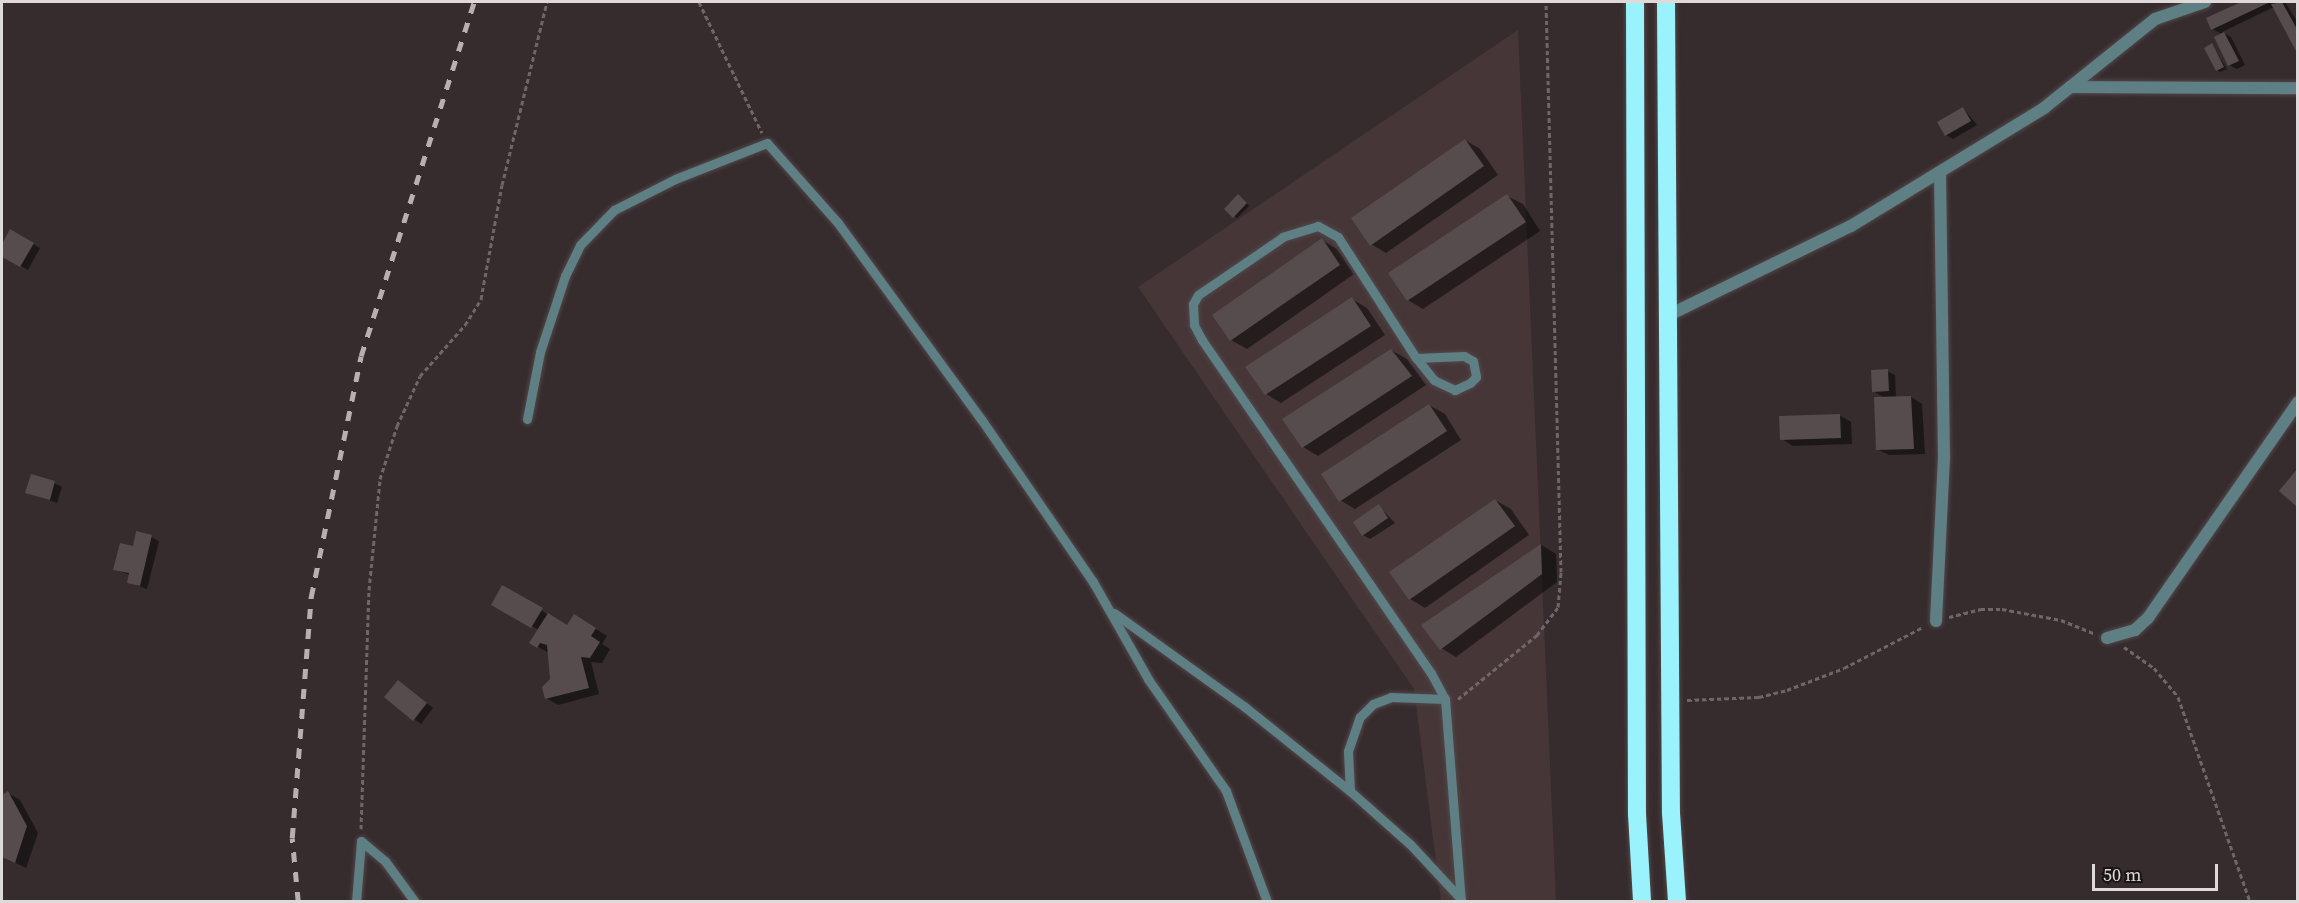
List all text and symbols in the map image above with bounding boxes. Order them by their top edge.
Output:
scale bar [2095,852,2221,890]
text: 50 m [2103,862,2141,887]

